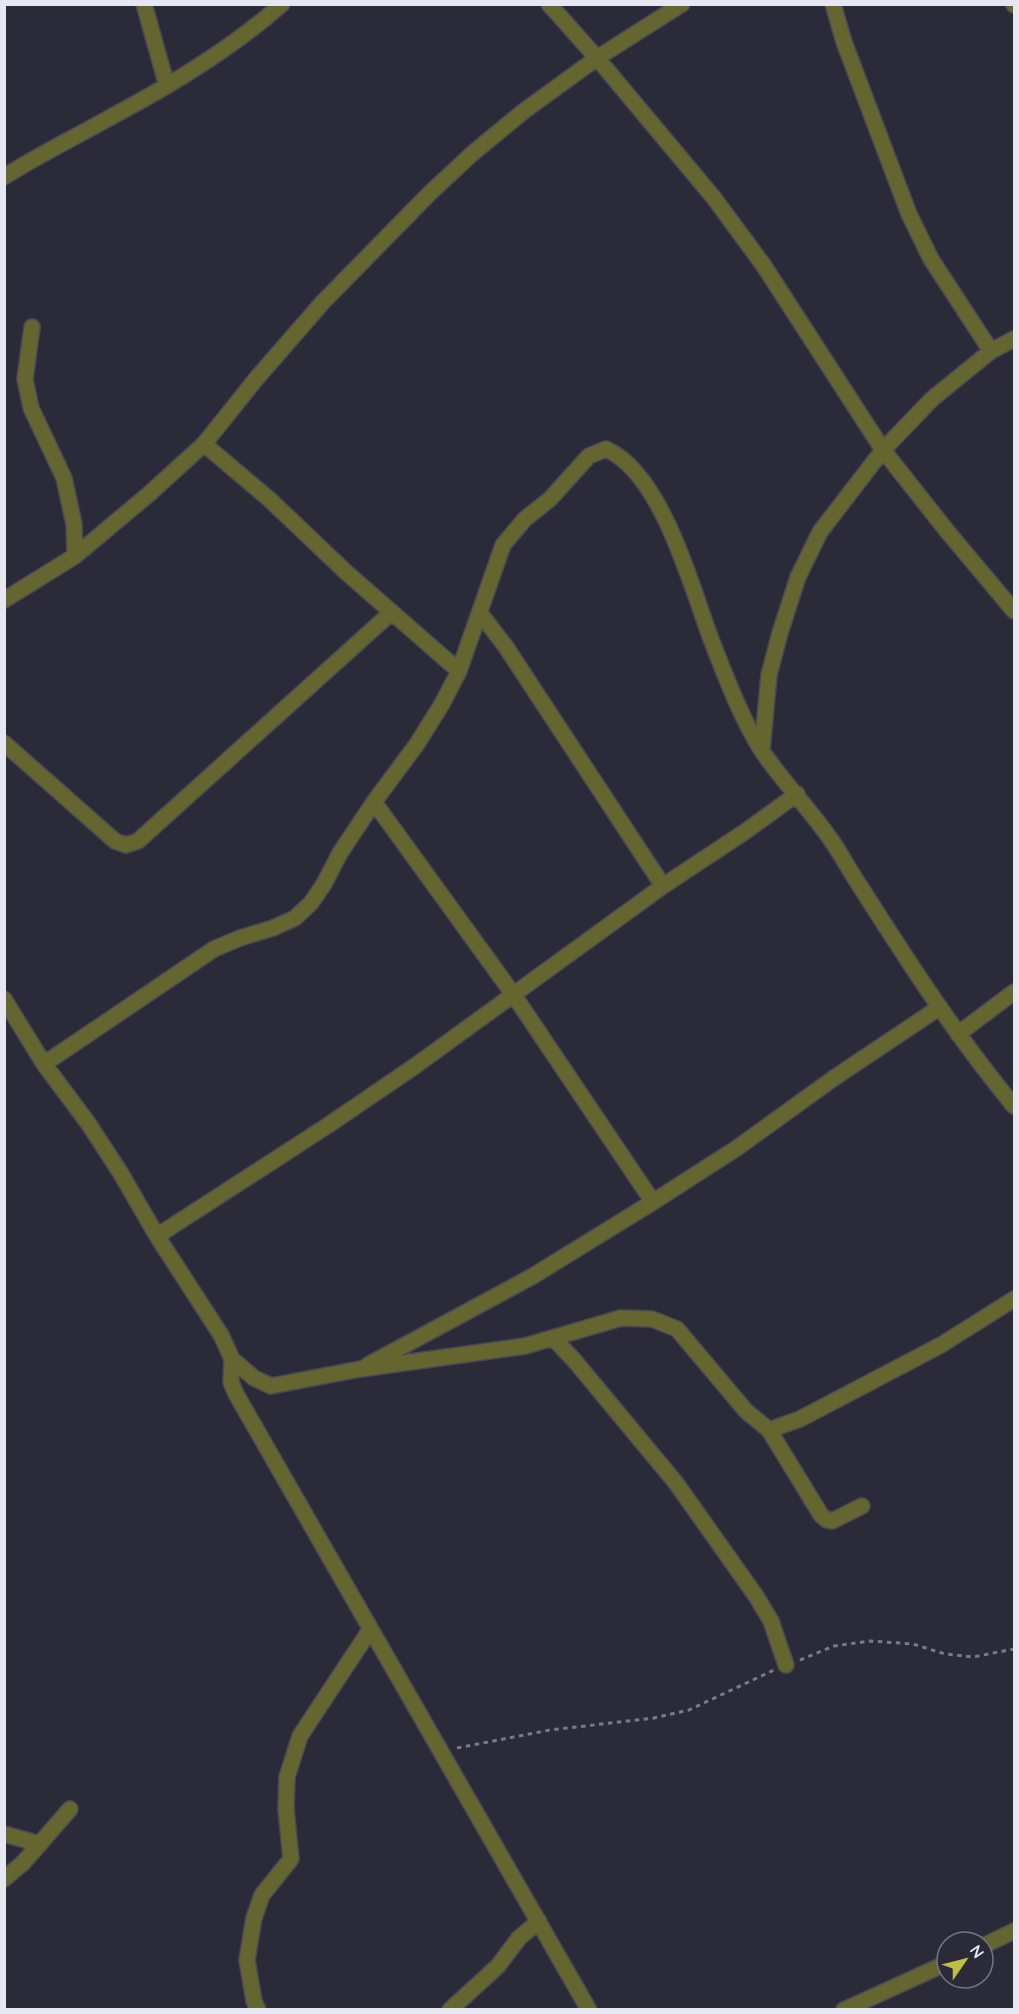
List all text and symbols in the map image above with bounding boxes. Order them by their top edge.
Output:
north arrow [935,1930,995,1990]
text: N [966,1941,989,1962]

